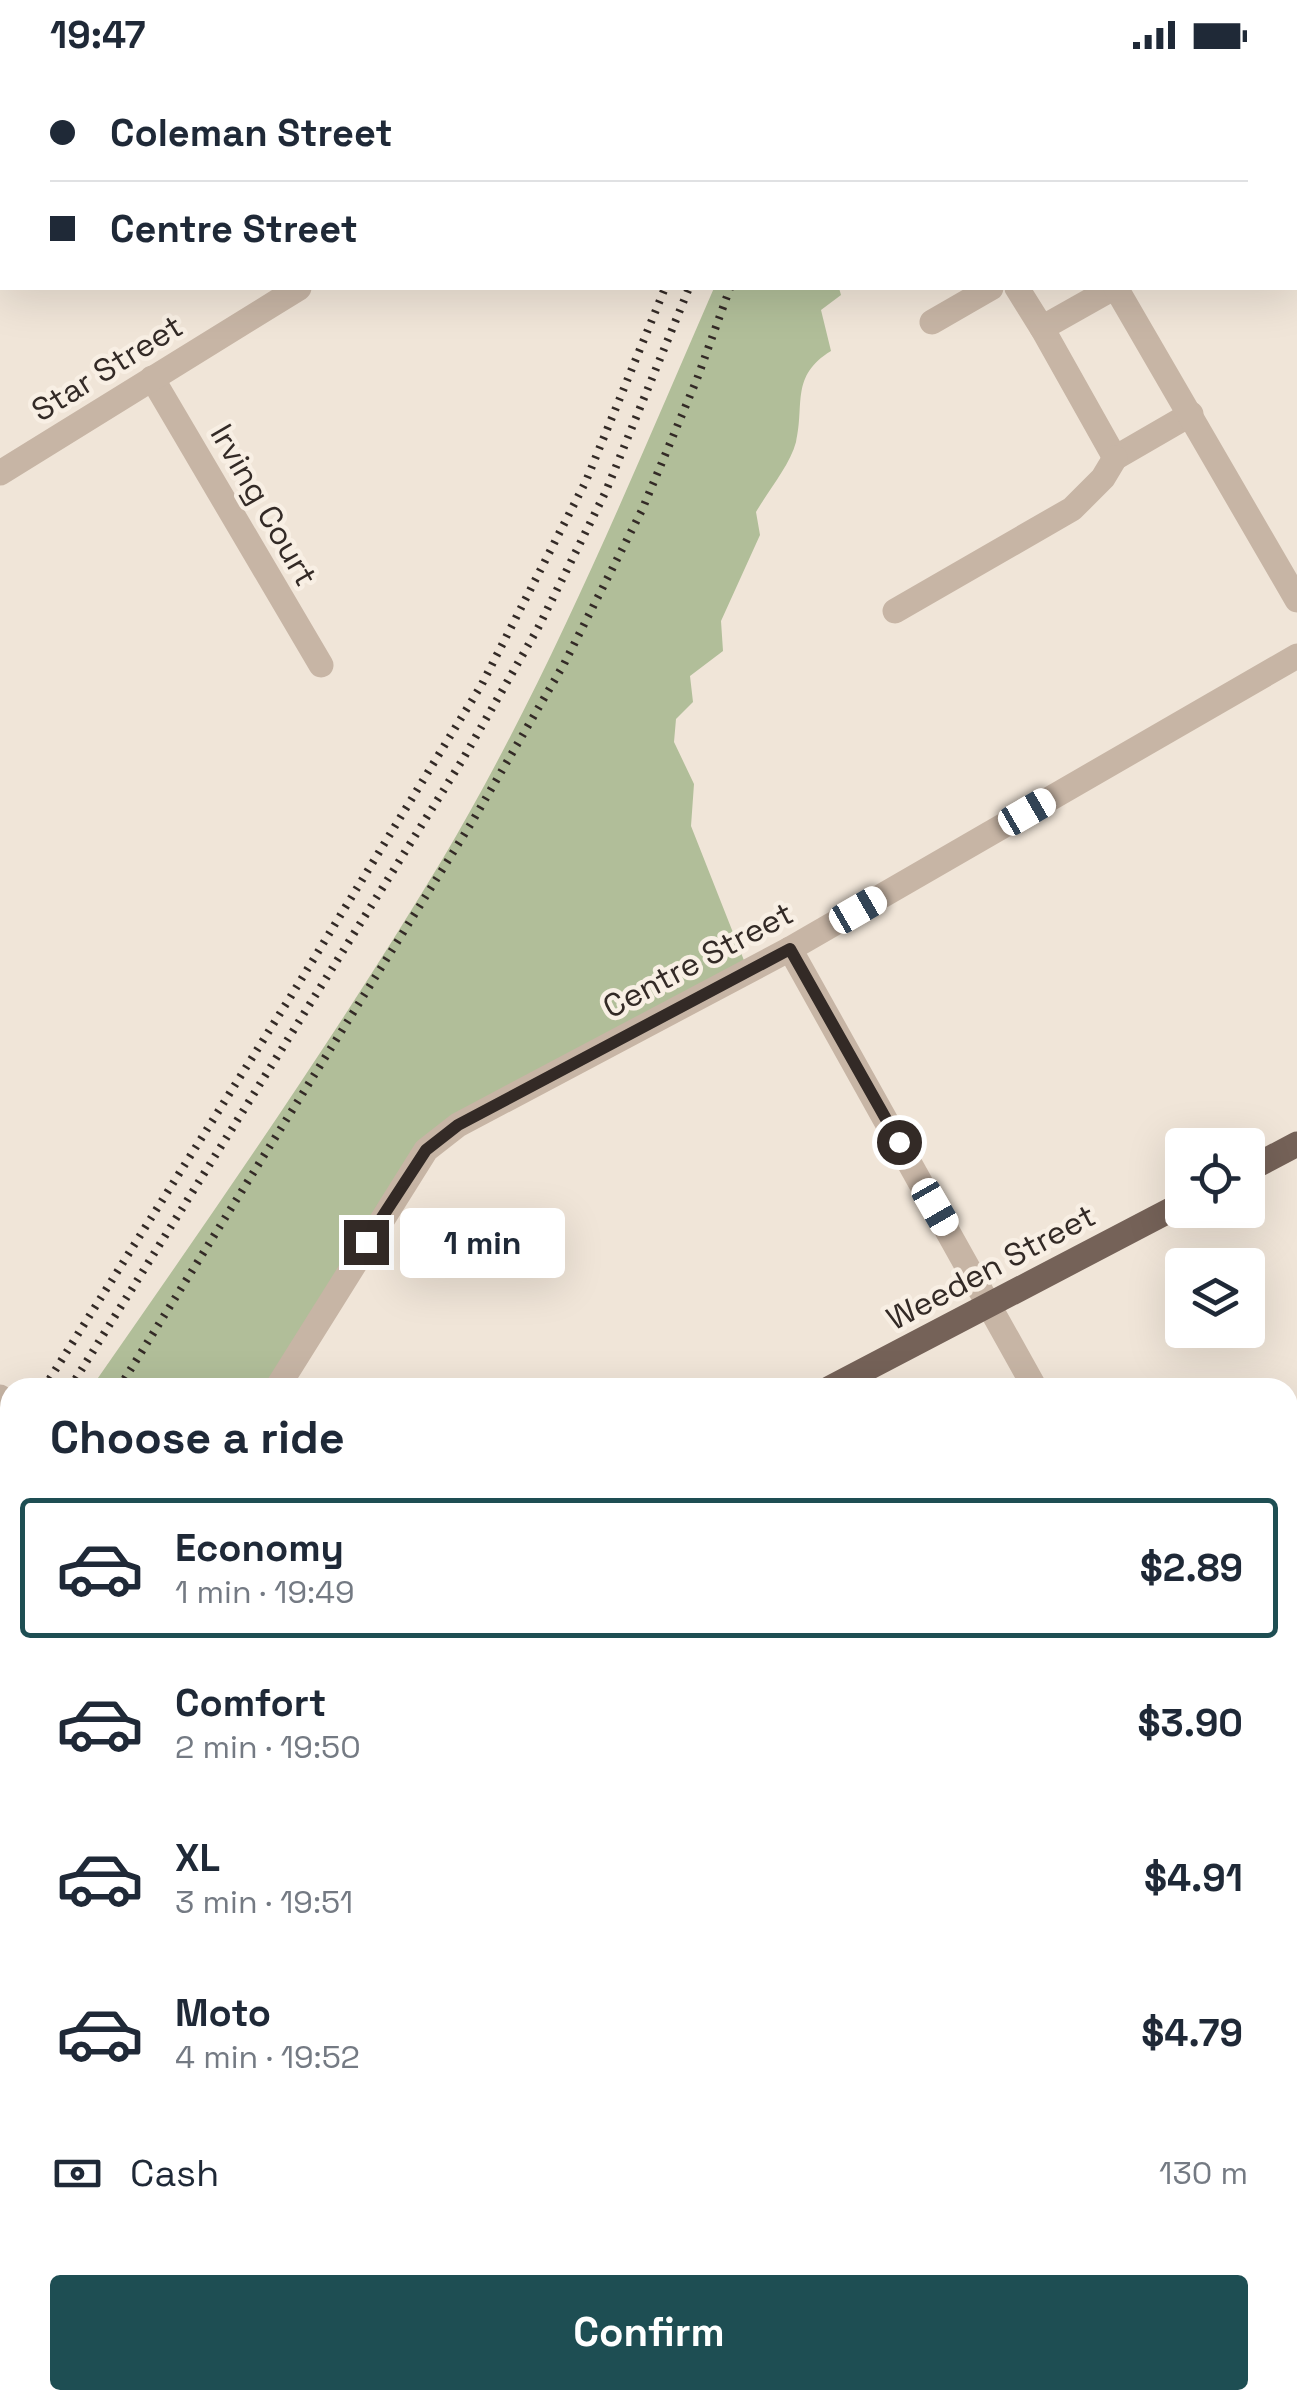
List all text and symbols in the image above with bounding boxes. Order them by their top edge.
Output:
text: 19:47 [50,11,146,59]
text: Coleman Street [110,109,393,157]
text: Centre Street [110,205,358,253]
street label: Star Street [24,306,190,430]
street label: Irving Court [202,417,326,593]
car [994,784,1060,840]
car [825,882,891,938]
street label: Centre Street [596,893,800,1027]
route start [877,1120,922,1165]
map controls [1165,1128,1265,1348]
button: locate [1165,1128,1265,1228]
car [907,1174,963,1240]
street label: Weeden Street [880,1195,1102,1339]
callout: 1 min [401,1207,566,1277]
route end [344,1220,389,1265]
text: 1 min [443,1223,522,1263]
button: layers [1165,1248,1265,1348]
text: Choose a ride [50,1409,345,1466]
icon: car [55,1523,145,1613]
text: Economy [175,1524,344,1572]
text: $2.89 [1140,1544,1243,1592]
text: 1 min · 19:49 [175,1572,355,1612]
icon: car [55,1678,145,1768]
text: Comfort [175,1679,326,1727]
text: $3.90 [1138,1699,1243,1747]
text: 2 min · 19:50 [175,1727,361,1767]
icon: car [55,1833,145,1923]
text: XL [175,1834,220,1882]
text: $4.91 [1144,1854,1243,1902]
text: 3 min · 19:51 [175,1882,353,1922]
icon: car [55,1988,145,2078]
text: Moto [175,1989,271,2037]
text: $4.79 [1141,2009,1243,2057]
text: 4 min · 19:52 [175,2037,360,2077]
icon: cash [50,2146,105,2201]
text: Cash [130,2149,219,2197]
text: 130 m [1159,2153,1248,2193]
button: Confirm [50,2275,1248,2390]

